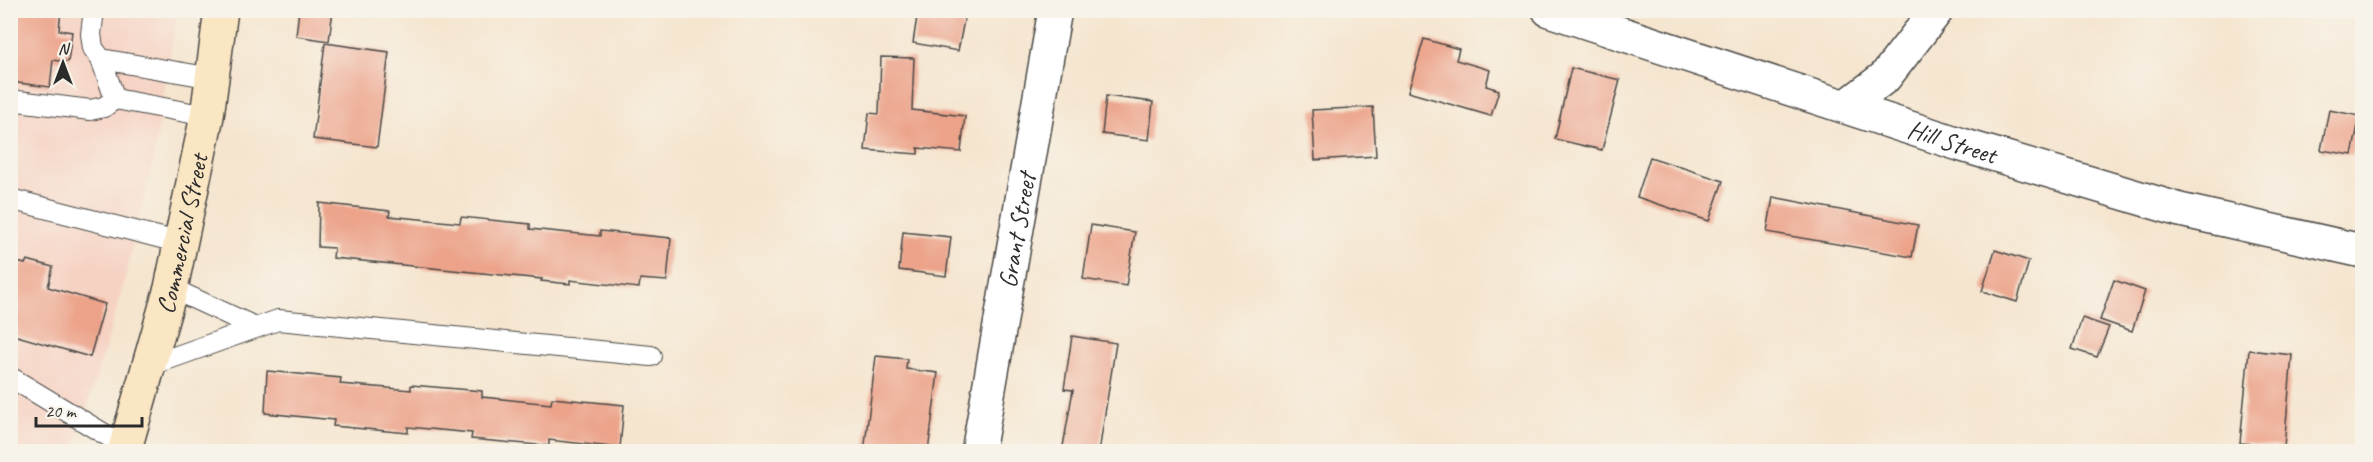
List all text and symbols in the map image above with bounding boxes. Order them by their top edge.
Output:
north arrow [33,33,93,93]
text: N [58,39,71,59]
street label: Hill Street [1904,112,2003,171]
street label: Commercial Street [148,149,216,317]
street label: Grant Street [990,167,1043,290]
scale bar [36,390,142,428]
text: 20 m [45,400,78,422]

